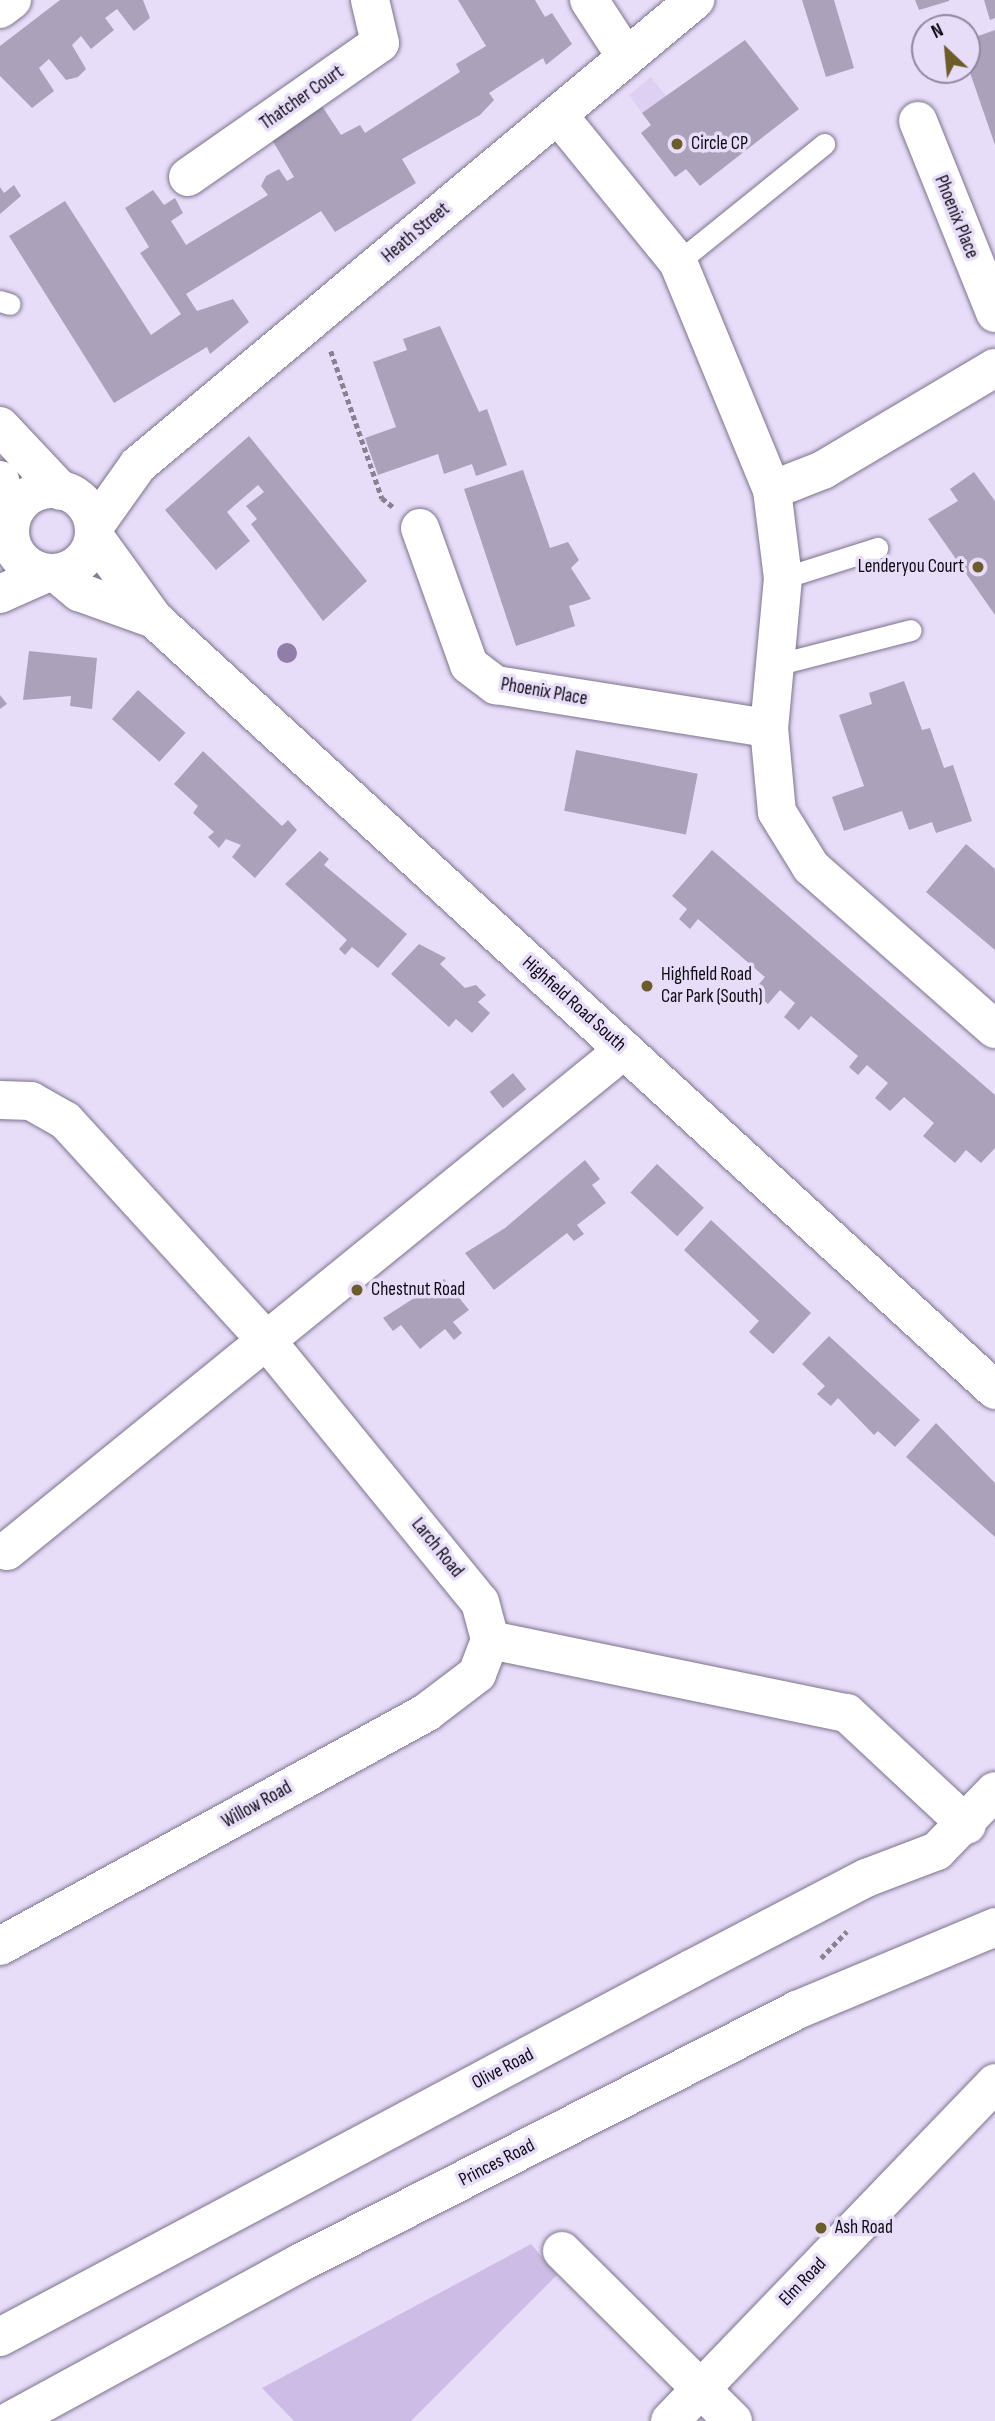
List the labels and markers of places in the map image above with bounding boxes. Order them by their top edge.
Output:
place label: Circle CP [691,133,748,155]
marker: Circle CP [669,136,685,152]
place label: Lenderyou Court [858,556,964,578]
marker: Lenderyou Court [970,559,986,575]
place label: Highfield Road Car Park (South) [661,964,763,1008]
marker: Highfield Road Car Park (South) [639,978,655,994]
place label: Chestnut Road [371,1279,465,1301]
marker: Chestnut Road [349,1282,365,1298]
place label: Ash Road [835,2217,893,2239]
marker: Ash Road [813,2220,829,2236]

